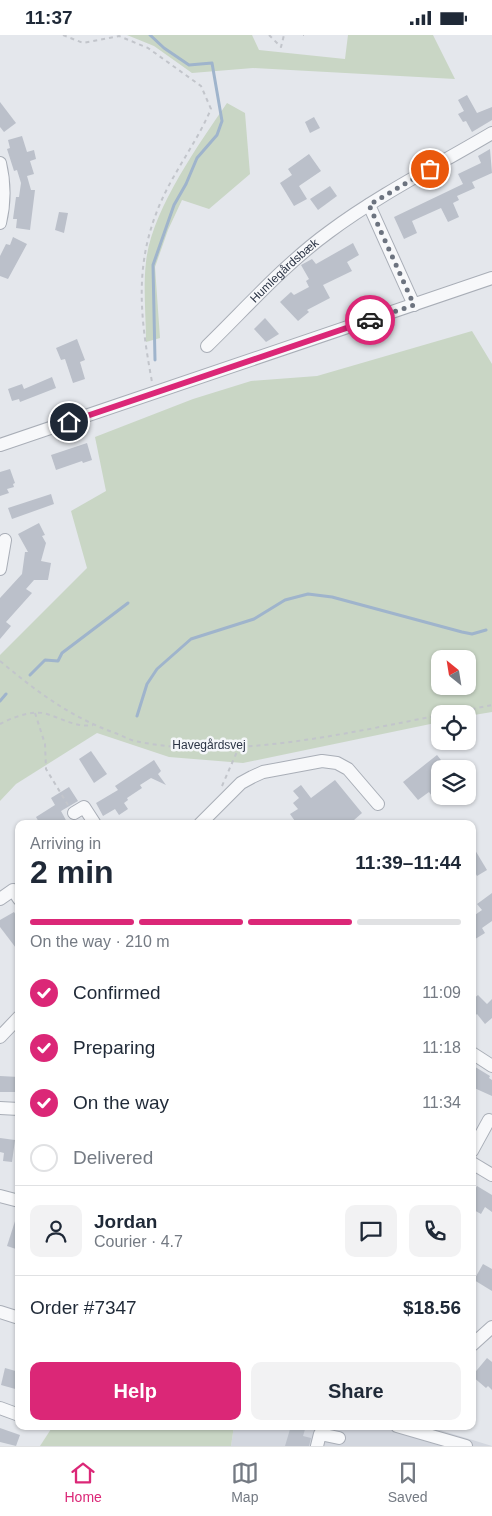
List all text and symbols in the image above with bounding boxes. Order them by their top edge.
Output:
text: 11:37 [25,7,73,28]
pin [409,148,451,190]
icon: bag [416,155,444,183]
street label: Humlegårdsbæk [247,235,322,306]
courier [345,295,395,345]
icon: car [356,306,384,334]
pin [48,401,90,443]
icon: home [55,408,83,436]
north arrow [431,650,476,695]
map controls [431,650,476,805]
button: locate [431,705,476,750]
street label: Havegårdsvej [172,738,246,752]
button: layers [431,760,476,805]
text: Arriving in [30,835,101,852]
text: 11:39–11:44 [355,852,461,873]
text: 2 min [30,854,114,890]
text: On the way · 210 m [30,933,170,950]
icon: check [30,979,58,1007]
text: Confirmed [73,982,161,1003]
text: 11:09 [422,984,461,1001]
icon: check [30,1034,58,1062]
text: Preparing [73,1037,155,1058]
text: 11:18 [422,1039,461,1056]
icon: check [30,1089,58,1117]
text: On the way [73,1092,169,1113]
text: 11:34 [422,1094,461,1111]
text: Delivered [73,1147,153,1168]
button: person [30,1205,82,1257]
button: chat [345,1205,397,1257]
button: phone [409,1205,461,1257]
text: Jordan [94,1211,157,1232]
text: Courier · 4.7 [94,1233,183,1250]
text: Order #7347 [30,1297,137,1318]
text: $18.56 [403,1297,461,1318]
button: Help [30,1362,241,1420]
button: Share [251,1362,461,1420]
tab: Home [64,1459,102,1505]
tab: Map [231,1459,259,1505]
tab: Saved [388,1459,427,1505]

